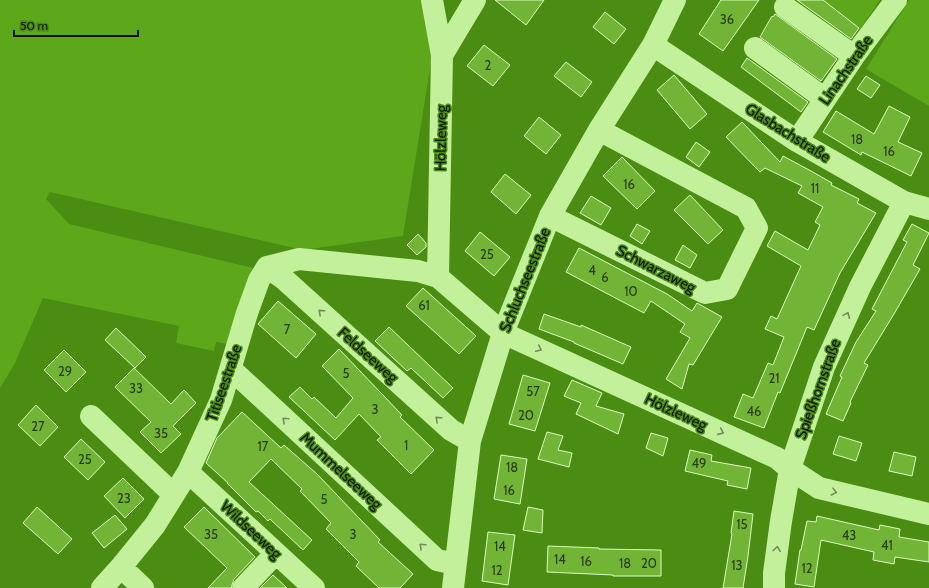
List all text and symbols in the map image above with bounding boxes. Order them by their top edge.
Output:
house number: 36 [720,11,734,27]
scale bar [14,12,138,38]
text: 50 m [20,18,48,33]
street label: Linachstraße [816,32,877,108]
house number: 2 [485,57,492,73]
street label: Glasbachstraße [742,100,834,166]
street label: Hölzleweg [431,104,451,171]
house number: 18 [851,131,863,147]
house number: 16 [883,143,895,159]
house number: 16 [623,176,635,192]
house number: 11 [811,180,819,196]
street label: Schluchseestraße [496,225,554,335]
street label: Schwarzaweg [613,241,699,297]
house number: 25 [480,246,494,262]
house number: 4 [588,262,596,278]
house number: 6 [601,269,609,285]
house number: 10 [624,283,638,299]
house number: 61 [418,297,430,313]
one-way arrow [319,310,326,317]
one-way arrow [842,311,850,319]
house number: 7 [284,321,291,337]
street label: Feldseeweg [334,323,402,387]
street label: Spießhornstraße [792,336,845,442]
street label: Titiseestraße [202,342,246,424]
one-way arrow [534,344,542,352]
house number: 29 [58,363,72,379]
house number: 5 [342,365,350,381]
house number: 21 [768,370,780,386]
house number: 33 [129,380,143,396]
house number: 57 [526,383,540,399]
street label: Hölzleweg [642,390,710,434]
house number: 3 [371,401,379,417]
house number: 46 [747,403,761,419]
house number: 20 [518,407,534,423]
one-way arrow [435,416,443,423]
one-way arrow [282,417,290,425]
house number: 27 [31,418,45,434]
house number: 35 [154,425,168,441]
one-way arrow [716,427,724,435]
street label: Mummelseeweg [296,429,386,514]
house number: 1 [404,437,408,453]
house number: 17 [258,438,269,454]
house number: 25 [78,451,92,467]
house number: 49 [692,455,706,471]
house number: 18 [506,459,518,475]
house number: 16 [503,482,515,498]
one-way arrow [831,488,838,496]
house number: 23 [117,490,131,506]
house number: 5 [320,491,328,507]
street label: Wildseeweg [217,497,286,563]
house number: 15 [736,516,748,532]
house number: 35 [204,526,218,542]
house number: 3 [349,526,357,542]
house number: 43 [842,527,856,543]
house number: 41 [881,537,893,553]
house number: 14 [494,538,506,554]
one-way arrow [419,543,427,551]
one-way arrow [772,546,781,552]
house number: 14 [554,551,566,567]
house number: 16 [580,553,592,569]
house number: 18 [619,555,631,571]
house number: 20 [641,555,657,571]
house number: 13 [731,557,743,573]
house number: 12 [801,560,813,576]
house number: 12 [491,562,503,578]

